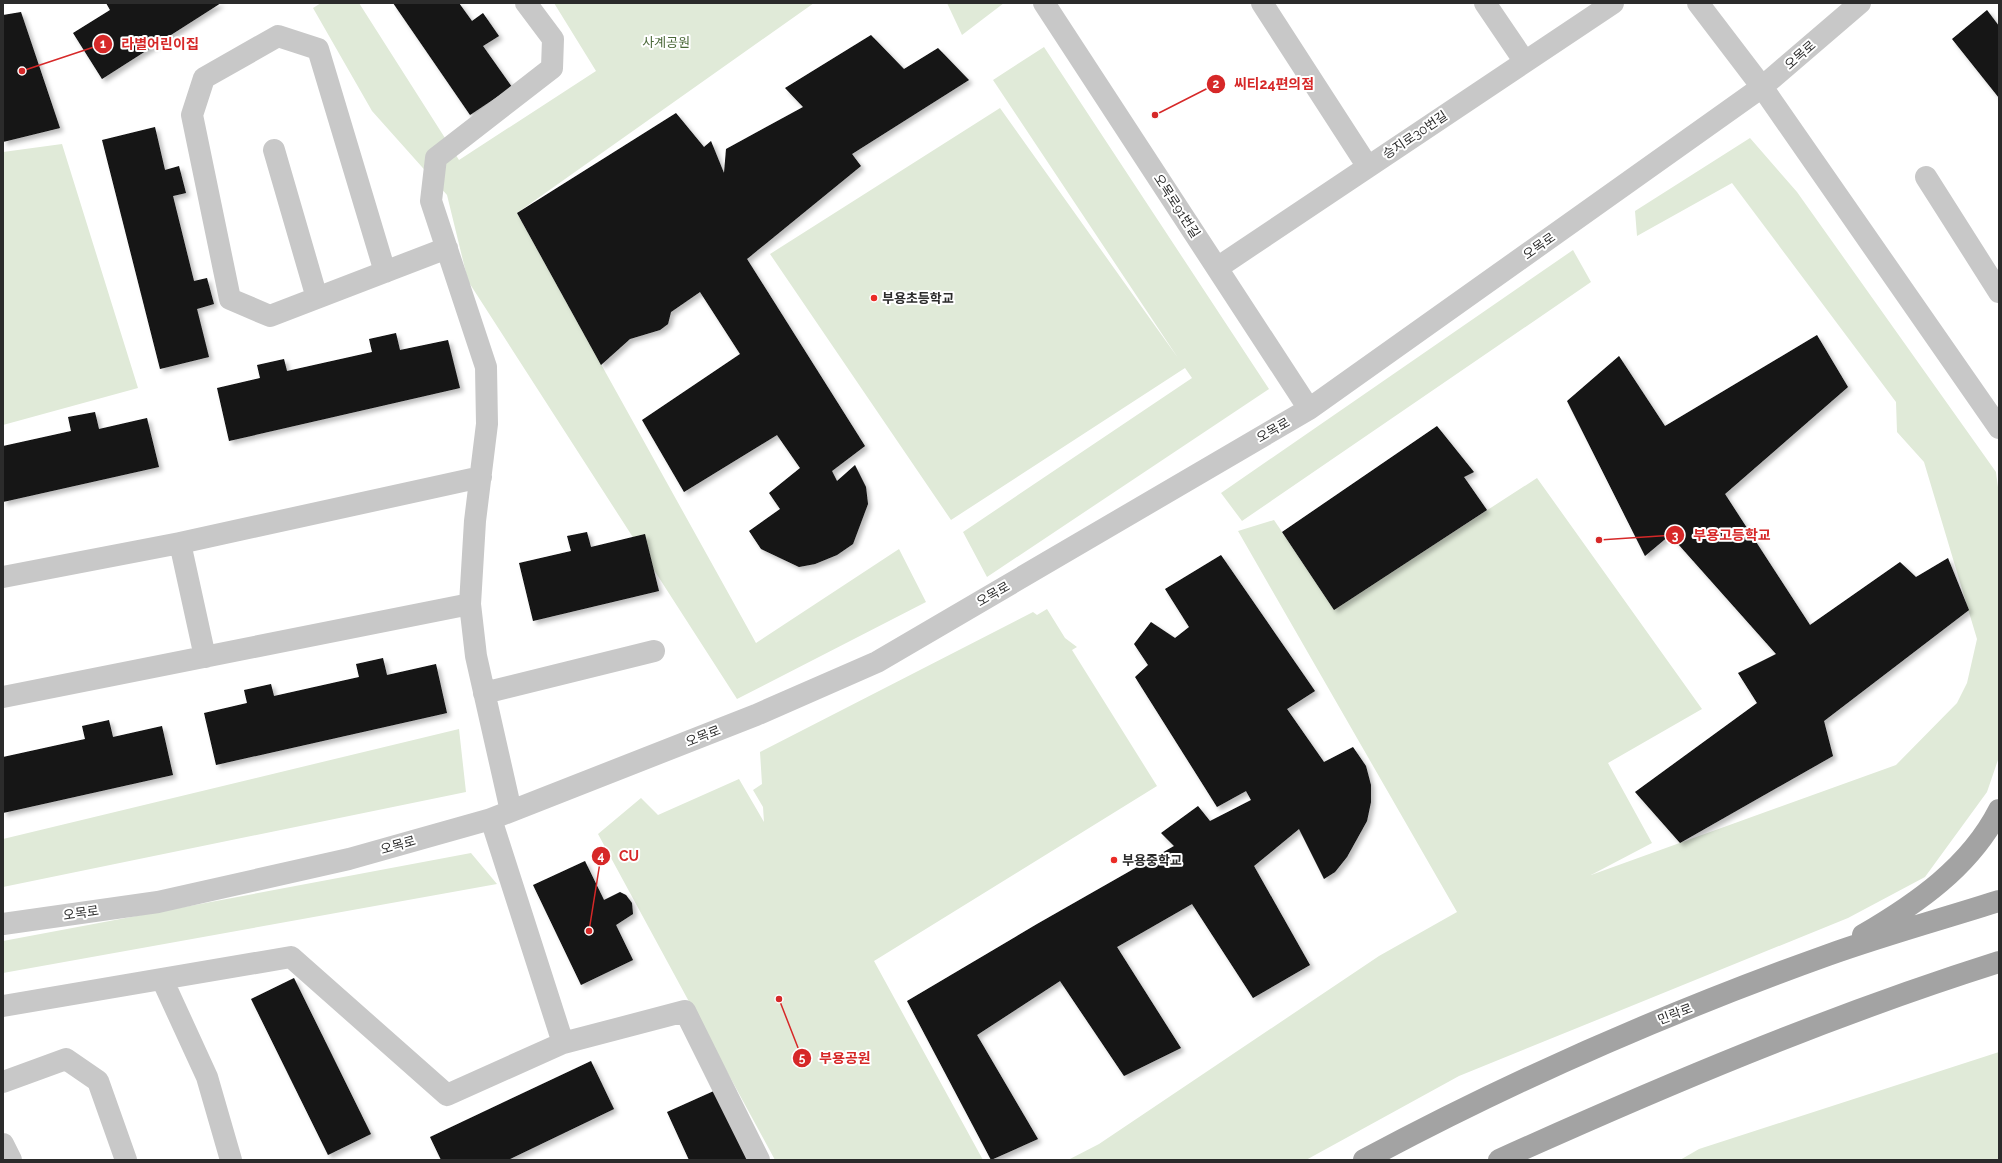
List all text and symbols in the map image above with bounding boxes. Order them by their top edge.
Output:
callout: 라별어린이집 [93,31,207,57]
park label: 사계공원 [642,35,690,50]
text: 라별어린이집 [121,36,199,52]
text: 1 [100,37,106,51]
street label: 오목로 [1782,38,1818,72]
callout: 씨티24편의점 [1206,71,1322,97]
text: 씨티24편의점 [1234,76,1314,92]
text: 2 [1213,77,1220,91]
street label: 승지로30번길 [1380,108,1450,162]
street label: 오목로91번길 [1151,171,1203,241]
street label: 오목로 [1520,230,1558,262]
place label: 부용초등학교 [882,291,954,306]
marker: 부용초등학교 [869,293,879,303]
street label: 오목로 [1254,415,1292,445]
callout: 부용고등학교 [1665,522,1778,548]
text: 부용고등학교 [1693,527,1771,543]
text: 3 [1672,529,1679,543]
street label: 오목로 [974,579,1012,609]
street label: 오목로 [684,723,722,749]
street label: 오목로 [379,833,417,857]
callout: CU [591,843,647,869]
text: CU [619,848,639,864]
text: 4 [598,849,605,863]
place label: 부용중학교 [1122,853,1182,868]
marker: 부용중학교 [1109,855,1119,865]
street label: 오목로 [62,903,100,923]
street label: 민락로 [1656,1001,1694,1027]
callout: 부용공원 [792,1045,879,1071]
text: 부용공원 [819,1050,871,1066]
text: 5 [799,1051,806,1065]

